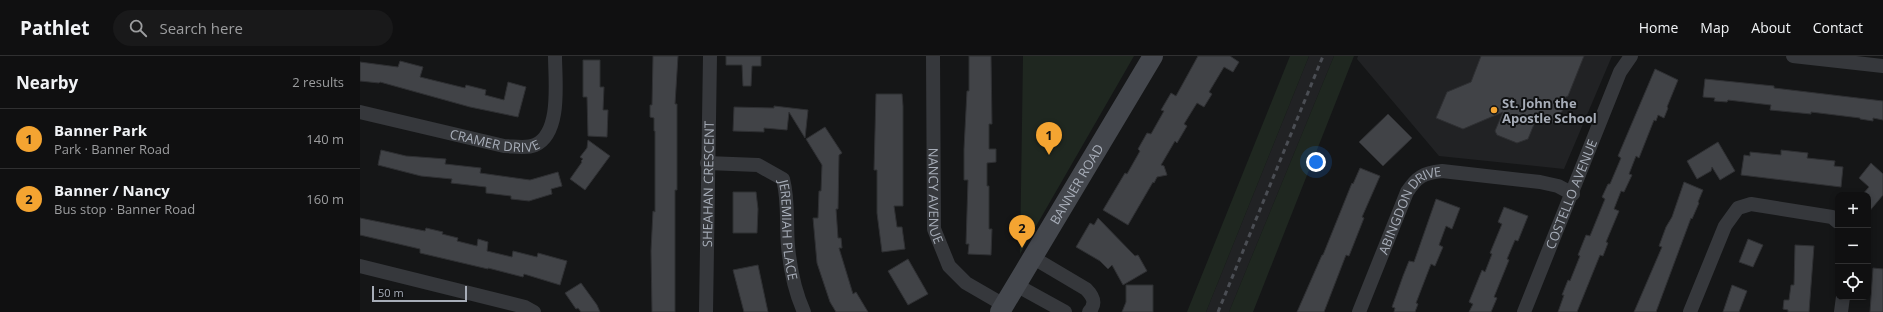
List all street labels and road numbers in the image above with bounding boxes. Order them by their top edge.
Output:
street label: SHEAHAN CRESCENT [698,120,718,247]
street label: CRAMER DRIVE [448,125,543,156]
street label: COSTELLO AVENUE [1541,137,1601,252]
street label: BANNER ROAD [1045,141,1107,228]
street label: NANCY AVENUE [925,148,948,246]
street label: ABINGDON DRIVE [1374,162,1442,257]
street label: JEREMIAH PLACE [774,176,802,282]

